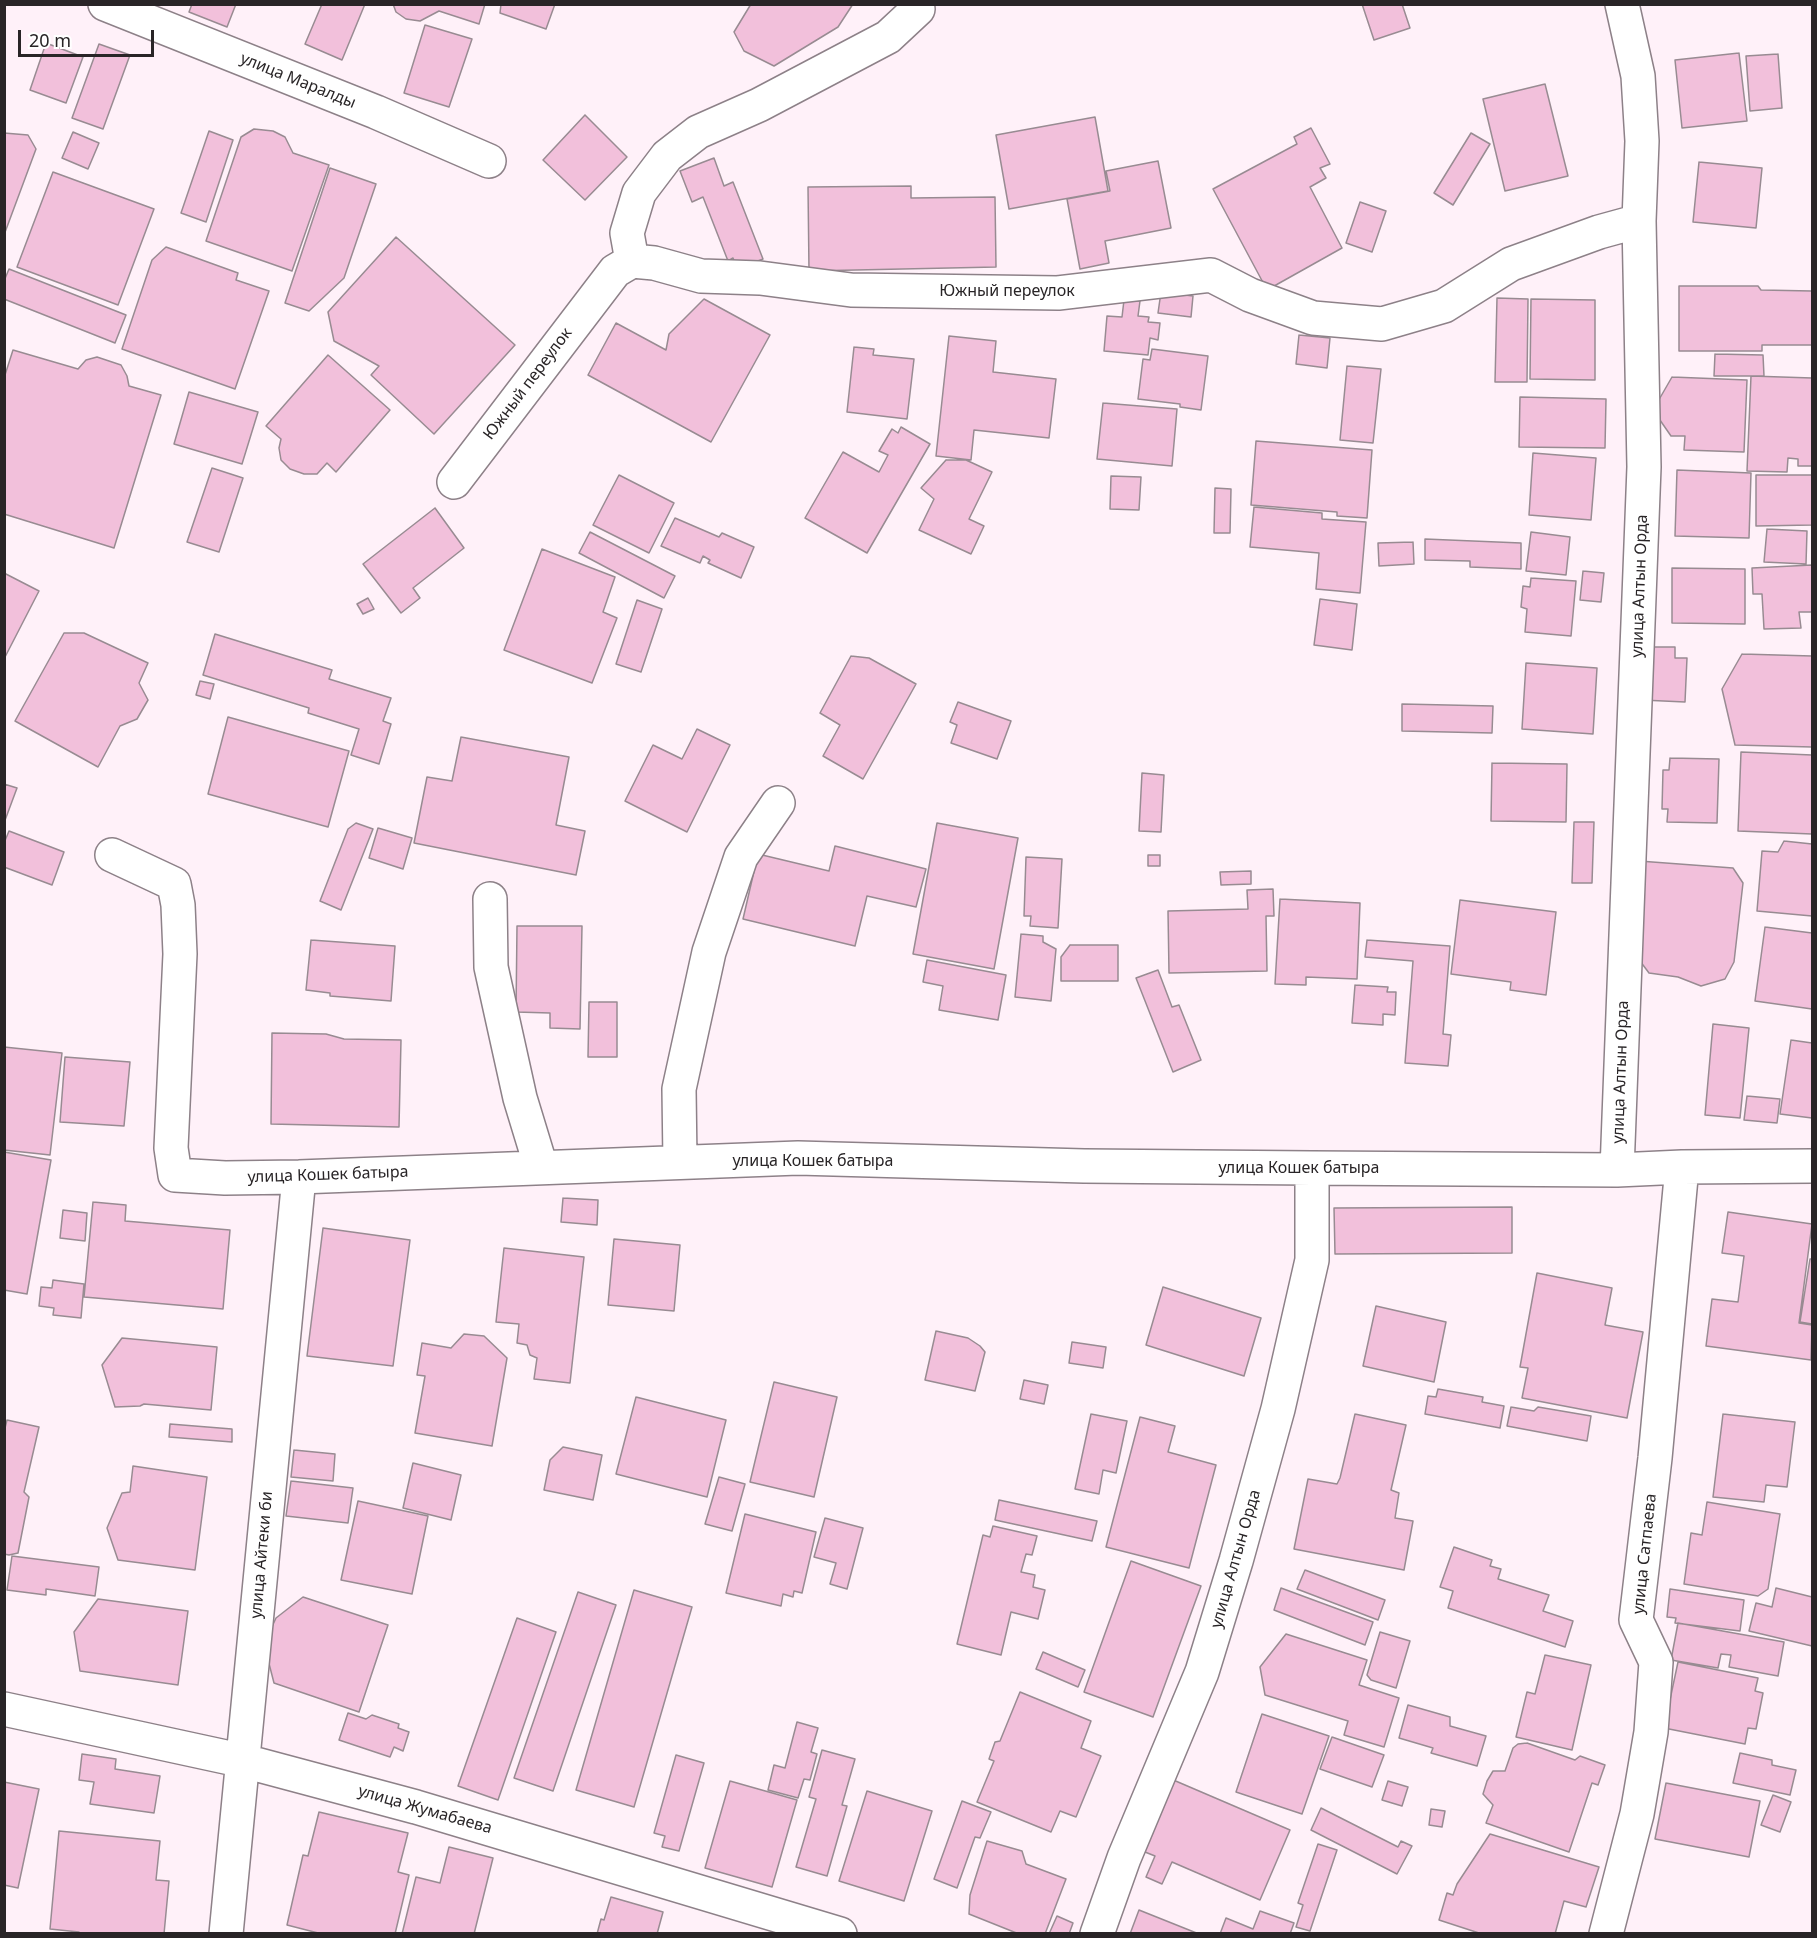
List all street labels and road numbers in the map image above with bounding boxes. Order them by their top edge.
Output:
street label: улица Маралды [237,49,359,113]
street label: Южный переулок [939,281,1075,301]
street label: Южный переулок [480,324,576,444]
street label: улица Алтын Орда [1628,514,1652,658]
street label: улица Алтын Орда [1609,1000,1633,1144]
street label: улица Кошек батыра [733,1151,893,1171]
street label: улица Кошек батыра [1219,1158,1379,1178]
street label: улица Кошек батыра [247,1163,409,1187]
street label: улица Алтын Орда [1207,1488,1265,1630]
street label: улица Айтеки би [247,1490,277,1620]
street label: улица Сатпаева [1629,1493,1661,1615]
street label: улица Жумабаева [356,1782,494,1838]

